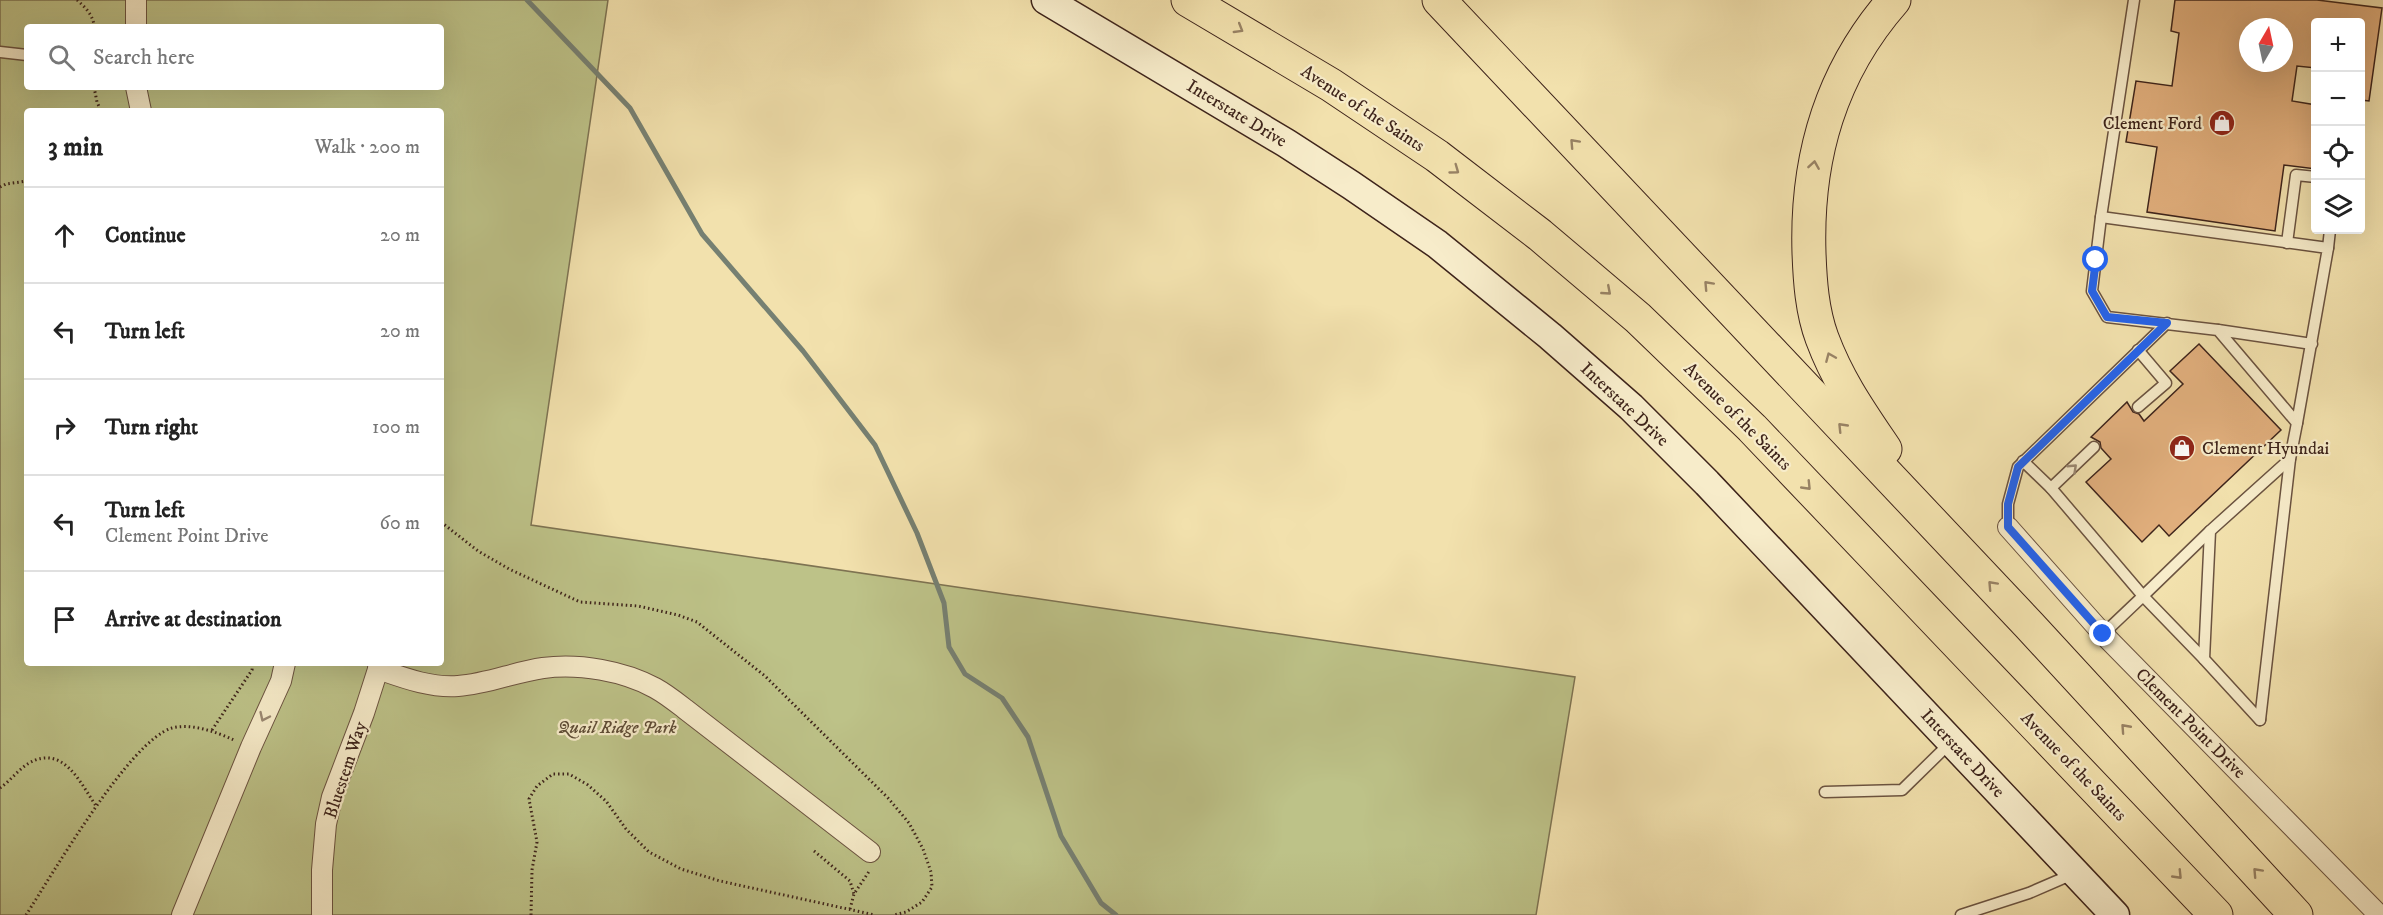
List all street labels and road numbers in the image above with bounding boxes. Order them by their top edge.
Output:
street label: Avenue of the Saints [1296,61,1429,157]
street label: Interstate Drive [1182,75,1291,152]
street label: Interstate Drive [1575,358,1673,451]
street label: Avenue of the Saints [1679,358,1796,475]
street label: Clement Point Drive [2130,664,2250,784]
street label: Interstate Drive [1916,705,2009,803]
street label: Avenue of the Saints [2016,708,2131,826]
street label: Bluestem Way [320,718,372,822]

